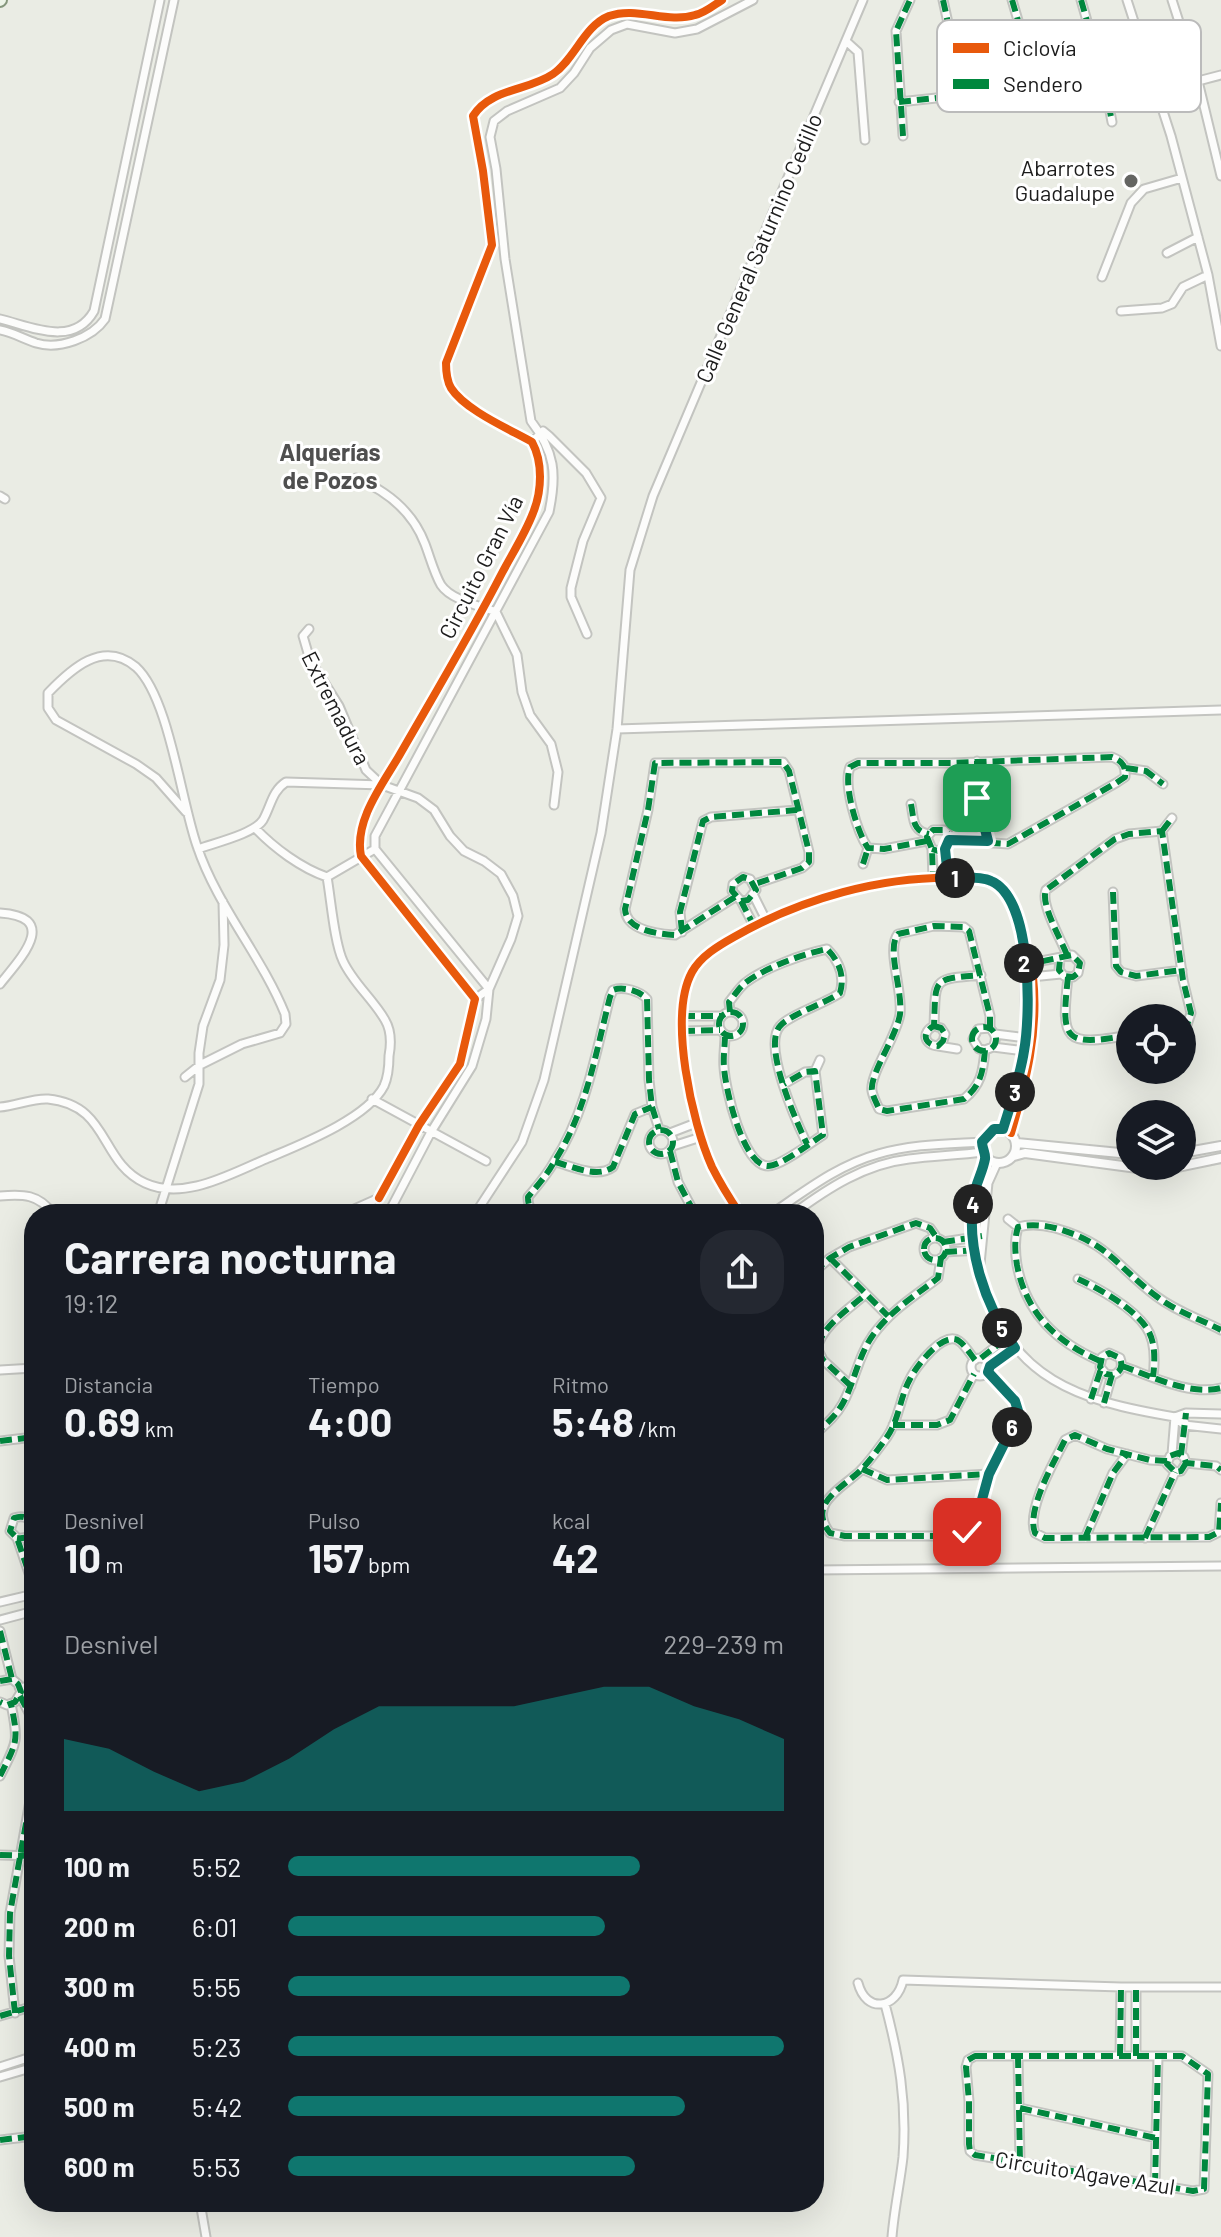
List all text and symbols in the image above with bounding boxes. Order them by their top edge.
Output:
legend [937,20,1201,112]
text: Ciclovía [1003,34,1076,60]
text: Sendero [1003,70,1083,96]
street label: Calle General Saturnino Cedillo [689,109,827,386]
place label: Abarrotes Guadalupe [1015,154,1115,205]
marker: Abarrotes Guadalupe [1122,172,1140,190]
district label: Alquerías de Pozos [279,437,381,494]
street label: Circuito Gran Vía [433,490,527,643]
street label: Extremadura [297,646,377,769]
pin [943,764,1011,832]
icon: arrive [955,776,999,820]
pin: 1 [935,858,975,898]
text: 1 [951,865,959,891]
pin: 2 [1004,943,1044,983]
text: 2 [1018,950,1030,976]
map controls [1116,1004,1196,1180]
button: locate [1116,1004,1196,1084]
pin: 3 [995,1072,1035,1112]
text: 3 [1009,1079,1021,1105]
button: layers [1116,1100,1196,1180]
pin: 4 [953,1184,993,1224]
text: 4 [966,1191,980,1217]
text: Carrera nocturna [64,1230,397,1283]
button: share [700,1230,784,1314]
text: 19:12 [64,1287,119,1318]
pin: 5 [982,1308,1022,1348]
text: 5 [996,1315,1008,1341]
text: Distancia [64,1371,153,1397]
text: Tiempo [308,1371,380,1397]
text: Ritmo [552,1371,609,1397]
text: 0.69 [64,1397,140,1445]
text: 4:00 [308,1397,392,1445]
text: 5:48 [552,1397,634,1445]
pin: 6 [992,1407,1032,1447]
text: 6 [1006,1414,1018,1440]
text: km [140,1415,174,1441]
text: /km [634,1415,676,1441]
pin [933,1498,1001,1566]
text: Desnivel [64,1507,144,1533]
text: Pulso [308,1507,360,1533]
text: kcal [552,1507,590,1533]
icon: check [945,1510,989,1554]
text: 10 [64,1533,101,1581]
text: 157 [308,1533,364,1581]
text: 42 [552,1533,599,1581]
text: m [101,1551,124,1577]
text: bpm [364,1551,410,1577]
text: Desnivel [64,1628,159,1659]
text: 229–239 m [663,1628,784,1659]
text: 100 m [64,1851,130,1882]
text: 5:52 [192,1851,241,1882]
text: 200 m [64,1911,135,1942]
text: 6:01 [192,1911,237,1942]
text: 300 m [64,1971,135,2002]
text: 5:55 [192,1971,241,2002]
text: 400 m [64,2031,136,2062]
text: 5:23 [192,2031,241,2062]
text: 500 m [64,2091,135,2122]
text: 5:42 [192,2091,242,2122]
street label: Circuito Agave Azul [993,2145,1177,2199]
text: 600 m [64,2151,135,2182]
text: 5:53 [192,2151,241,2182]

